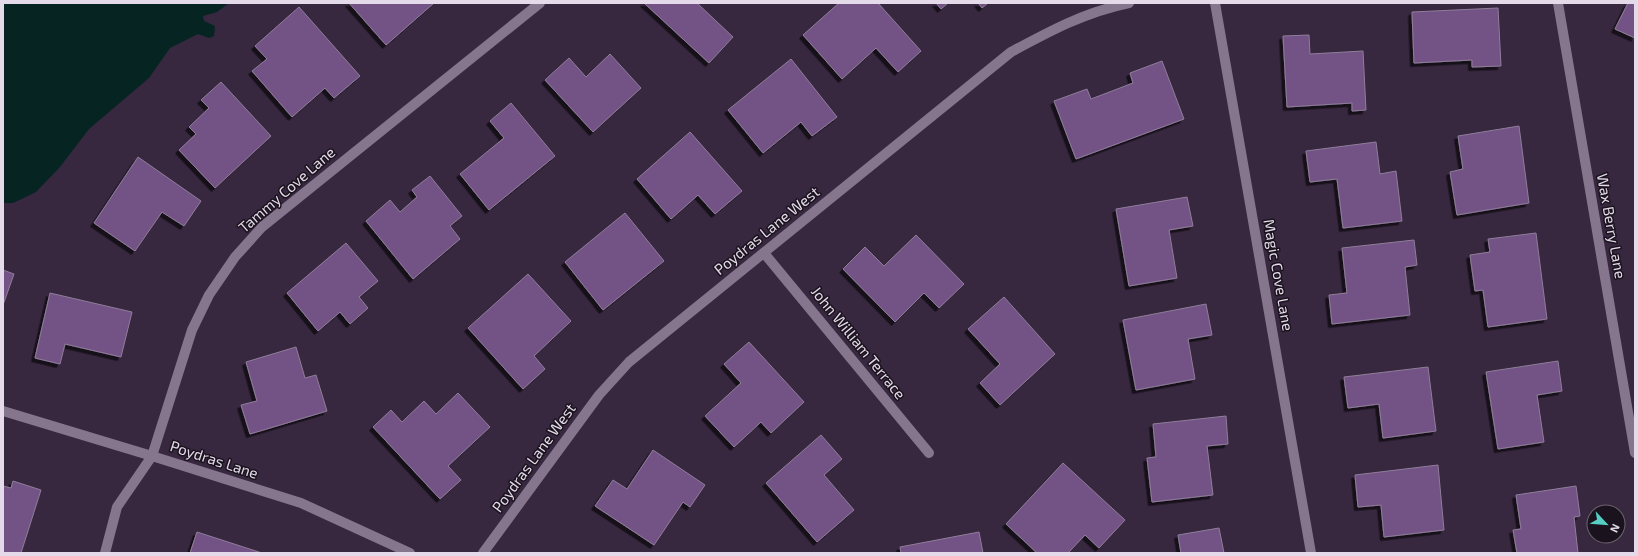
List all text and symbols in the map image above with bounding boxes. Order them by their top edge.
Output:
street label: Tammy Cove Lane [235,143,338,236]
street label: Wax Berry Lane [1594,172,1630,280]
street label: Poydras Lane West [710,182,823,278]
street label: Magic Cove Lane [1260,218,1298,332]
street label: John William Terrace [808,282,910,402]
street label: Poydras Lane West [488,399,579,515]
street label: Poydras Lane [168,436,261,482]
north arrow [1586,504,1626,544]
text: N [1608,522,1623,535]

